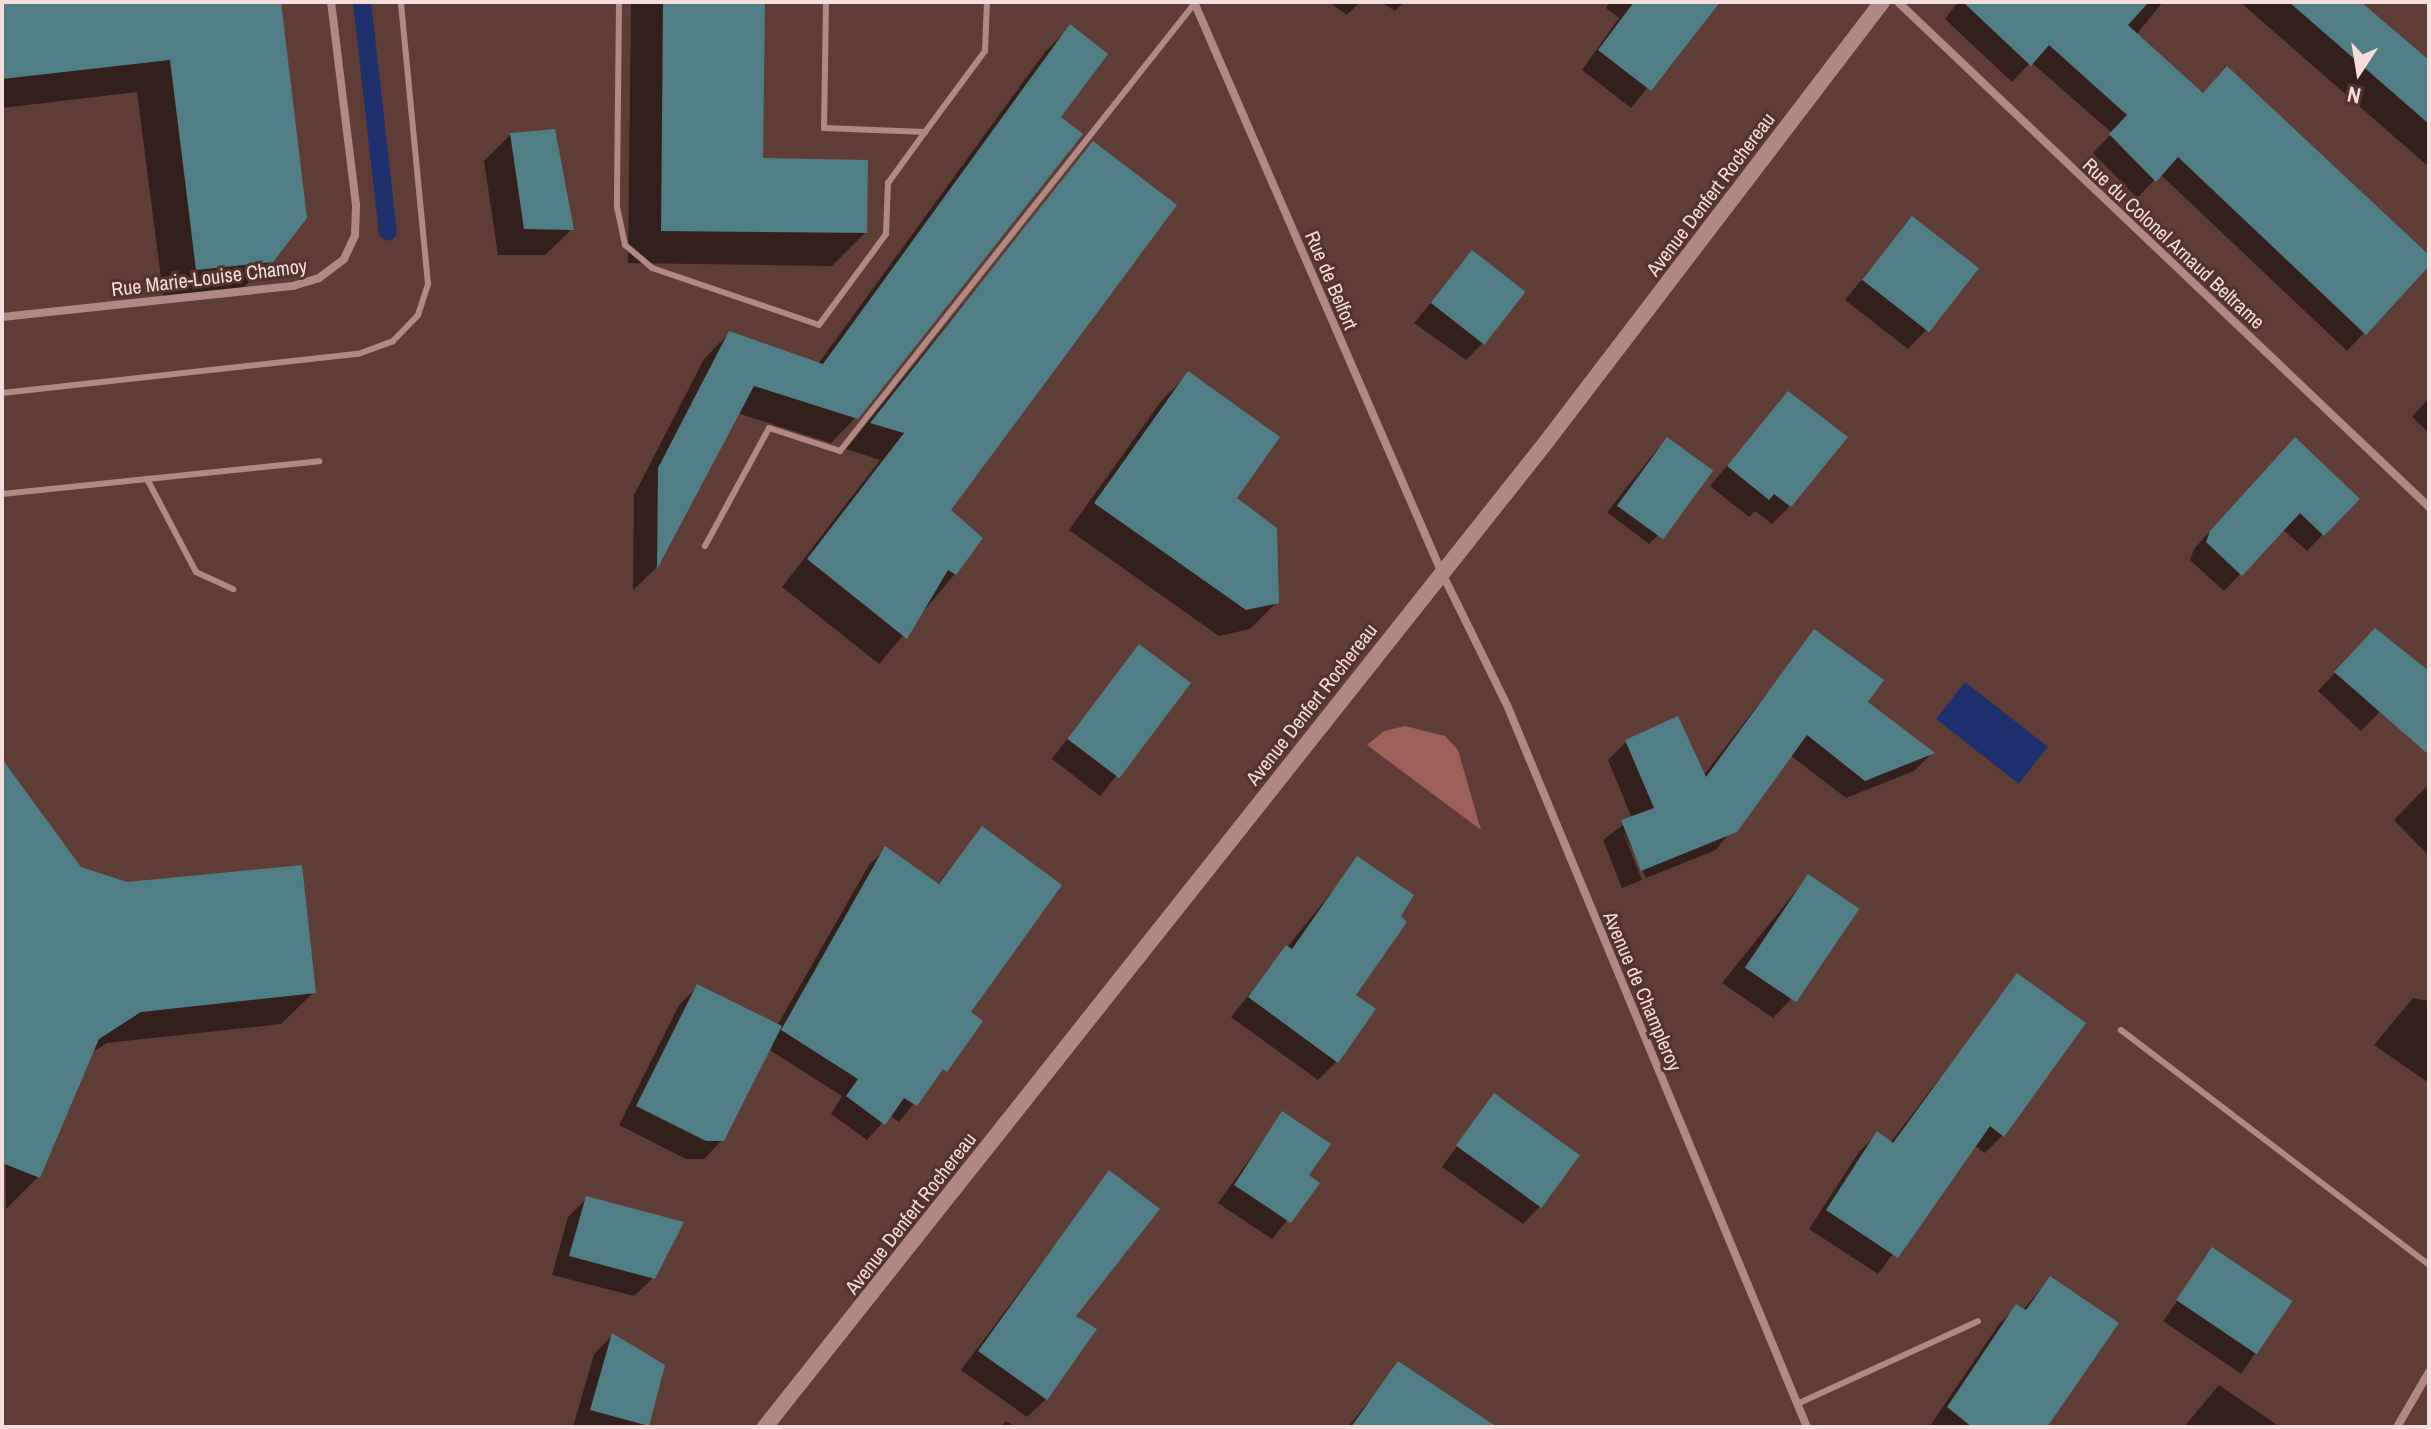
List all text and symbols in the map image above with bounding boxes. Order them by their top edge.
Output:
north arrow [2319,32,2399,112]
text: N [2345,79,2364,112]
street label: Avenue Denfert Rochereau [1641,108,1779,280]
street label: Rue du Colonel Arnaud Beltrame [2078,152,2270,334]
street label: Rue de Belfort [1300,227,1364,333]
street label: Rue Marie-Louise Chamoy [110,253,308,301]
street label: Avenue Denfert Rochereau [1240,618,1382,790]
street label: Avenue de Champleroy [1599,908,1687,1074]
street label: Avenue Denfert Rochereau [839,1127,981,1299]

